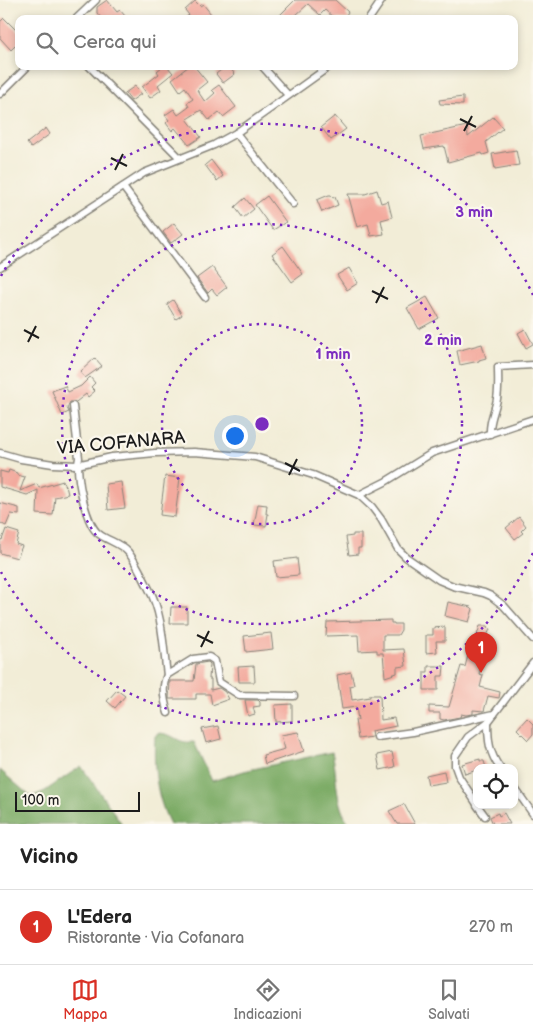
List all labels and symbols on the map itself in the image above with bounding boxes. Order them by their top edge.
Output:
text: 3 min [455,203,493,222]
text: 2 min [424,331,462,350]
text: 1 min [315,345,351,364]
centre of rings [253,415,271,433]
your location [222,423,248,449]
street label: VIA COFANARA [56,427,186,459]
pin: 1 [465,632,497,673]
scale bar [15,789,140,812]

